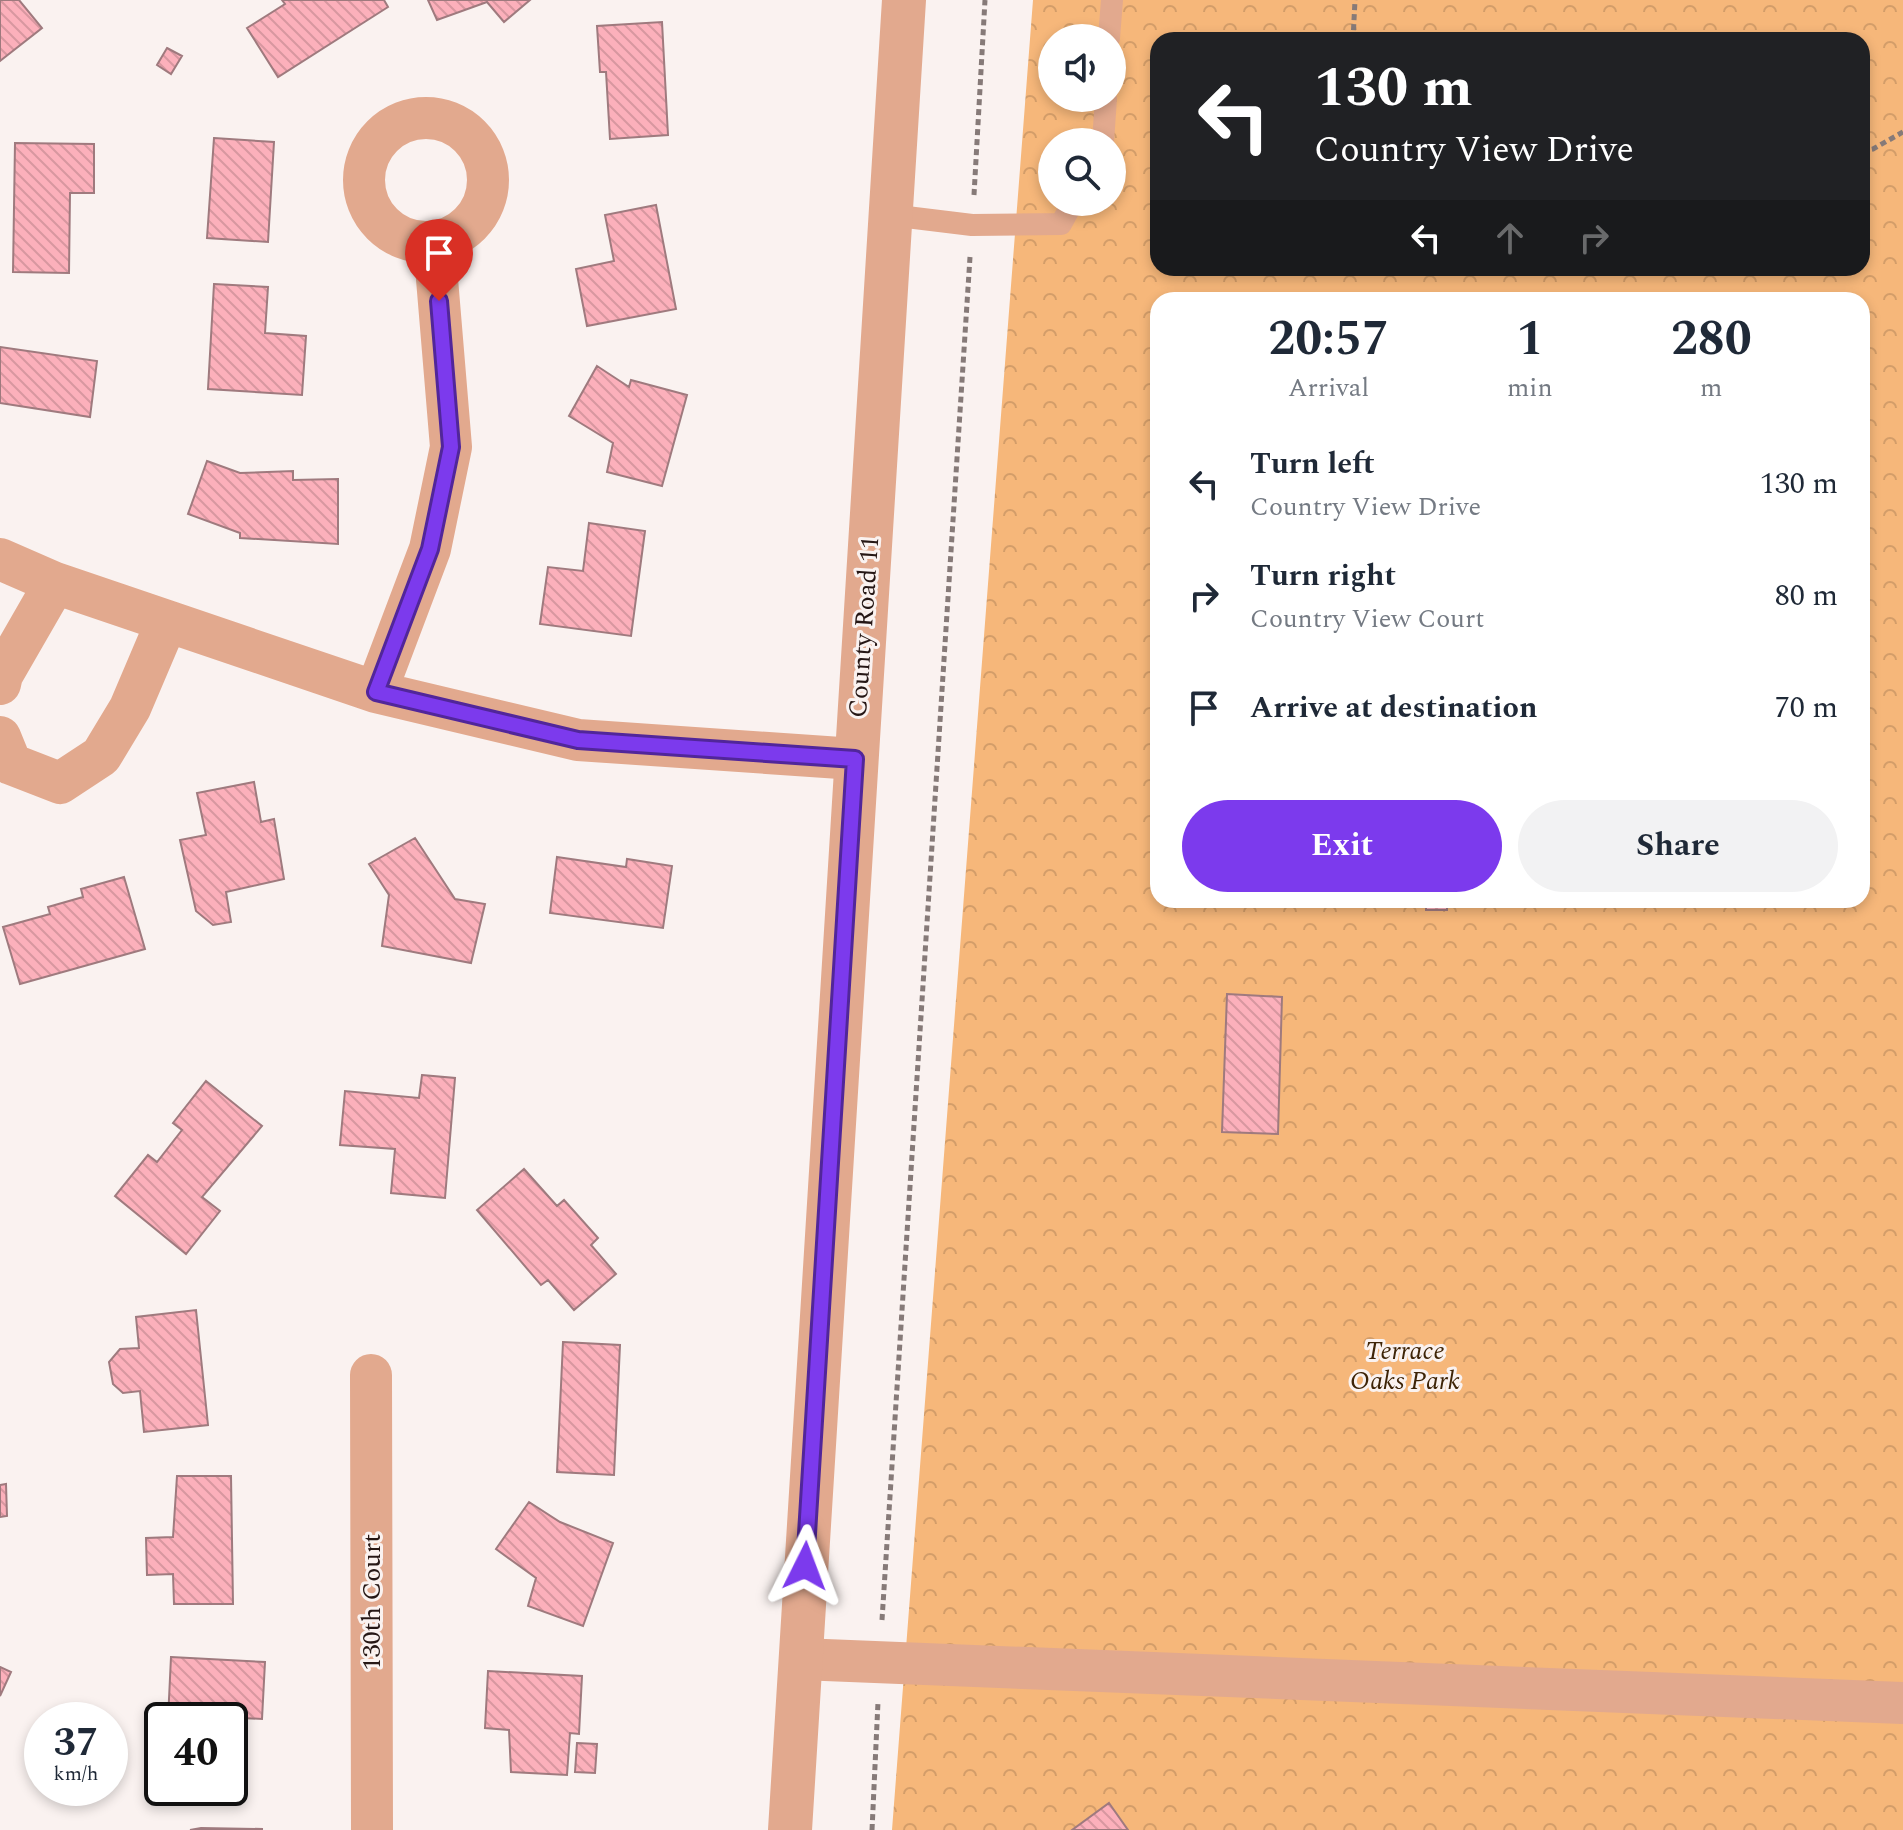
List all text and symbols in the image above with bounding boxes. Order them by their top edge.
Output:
map controls [1038,24,1126,216]
button: sound [1038,24,1126,112]
text: 130 m [1314,46,1473,131]
icon: left [1182,64,1286,168]
text: Country View Drive [1314,123,1634,178]
button: search [1038,128,1126,216]
icon: left [1404,216,1448,260]
icon: ahead [1488,216,1532,260]
icon: right [1572,216,1616,260]
pin [405,219,473,301]
icon: arrive [417,231,461,275]
text: 20:57 [1268,303,1389,376]
text: 1 [1516,303,1543,376]
text: 280 [1671,303,1752,376]
text: Arrival [1288,368,1369,408]
text: min [1507,368,1553,408]
text: m [1700,368,1722,408]
text: Turn left [1250,441,1375,487]
text: 130 m [1760,461,1838,507]
icon: left [1182,462,1226,506]
text: Country View Drive [1250,487,1481,527]
street label: County Road 11 [838,535,890,719]
text: Turn right [1250,553,1396,599]
text: 80 m [1775,573,1838,619]
icon: right [1182,574,1226,618]
text: Country View Court [1250,599,1484,639]
text: Arrive at destination [1250,685,1537,731]
text: 70 m [1775,685,1838,731]
icon: arrive [1182,686,1226,730]
button: Exit [1182,800,1502,892]
button: Share [1518,800,1838,892]
park label: Terrace Oaks Park [1350,1331,1460,1401]
position arrow [763,1524,847,1608]
street label: 130th Court [352,1534,392,1670]
speed limit sign: 40 [144,1702,248,1806]
text: 37 [54,1713,98,1774]
text: km/h [54,1759,99,1789]

